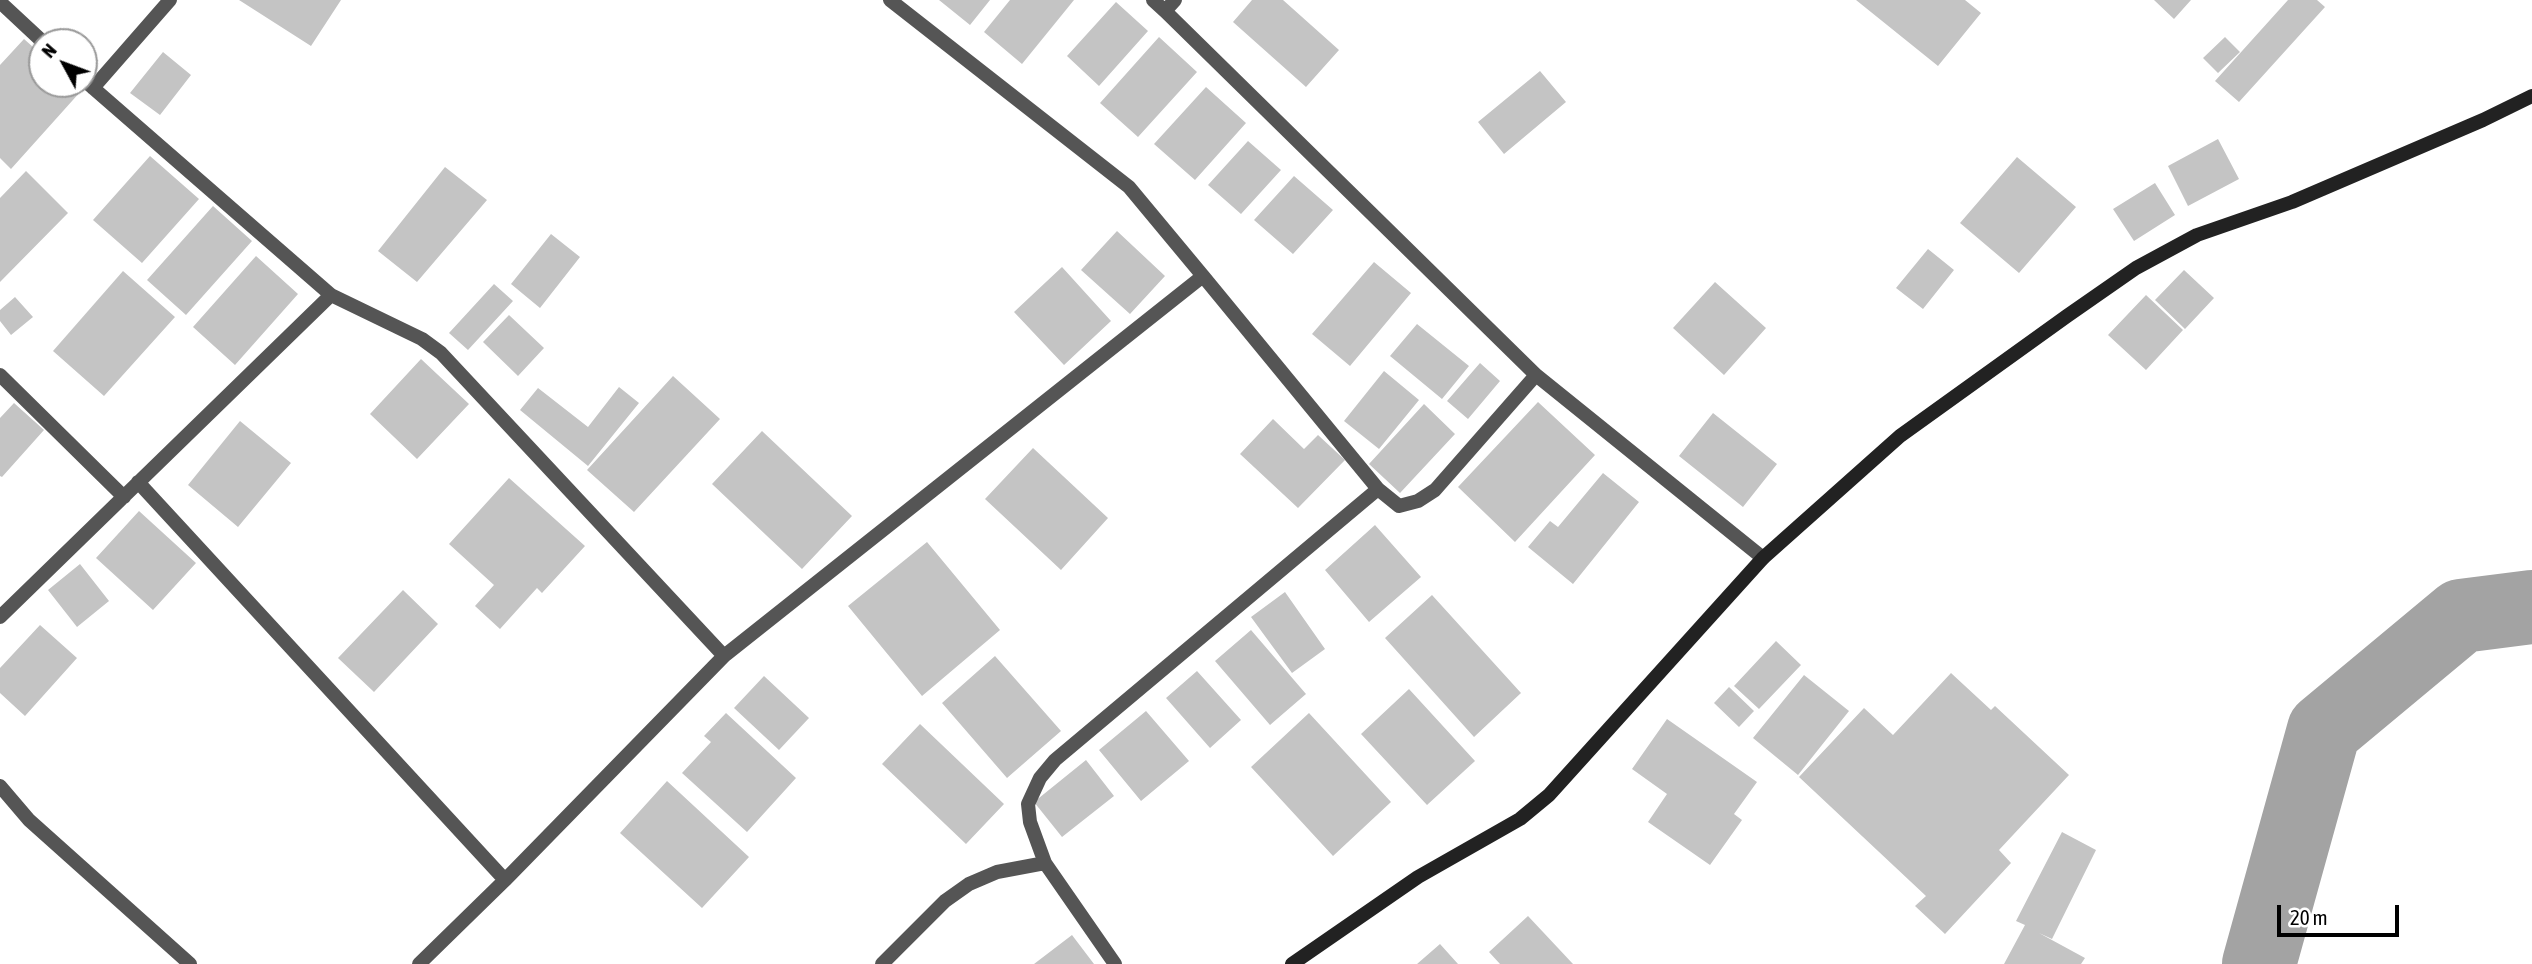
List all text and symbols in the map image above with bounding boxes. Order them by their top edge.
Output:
north arrow [28,28,98,98]
text: N [37,39,61,62]
scale bar [2280,890,2402,934]
text: 20 m [2290,905,2328,929]

